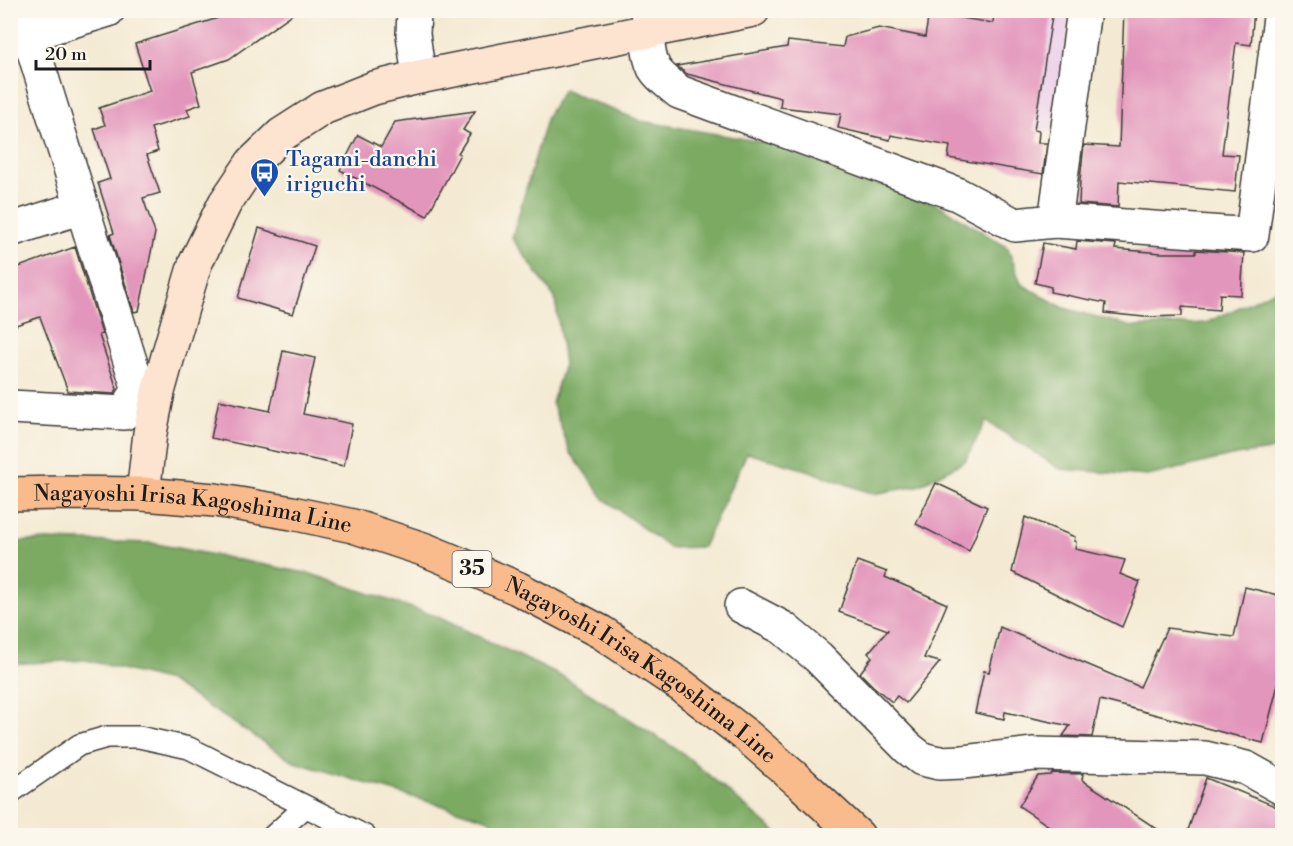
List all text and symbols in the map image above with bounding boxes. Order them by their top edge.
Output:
scale bar [36,33,150,71]
text: 20 m [45,43,87,66]
place label: Tagami-danchi iriguchi [286,146,437,198]
bus stop icon: Tagami-danchi iriguchi [249,156,281,198]
street label: Nagayoshi Irisa Kagoshima Line [33,479,354,539]
road number: 35 [452,551,492,587]
street label: Nagayoshi Irisa Kagoshima Line [501,571,782,769]

